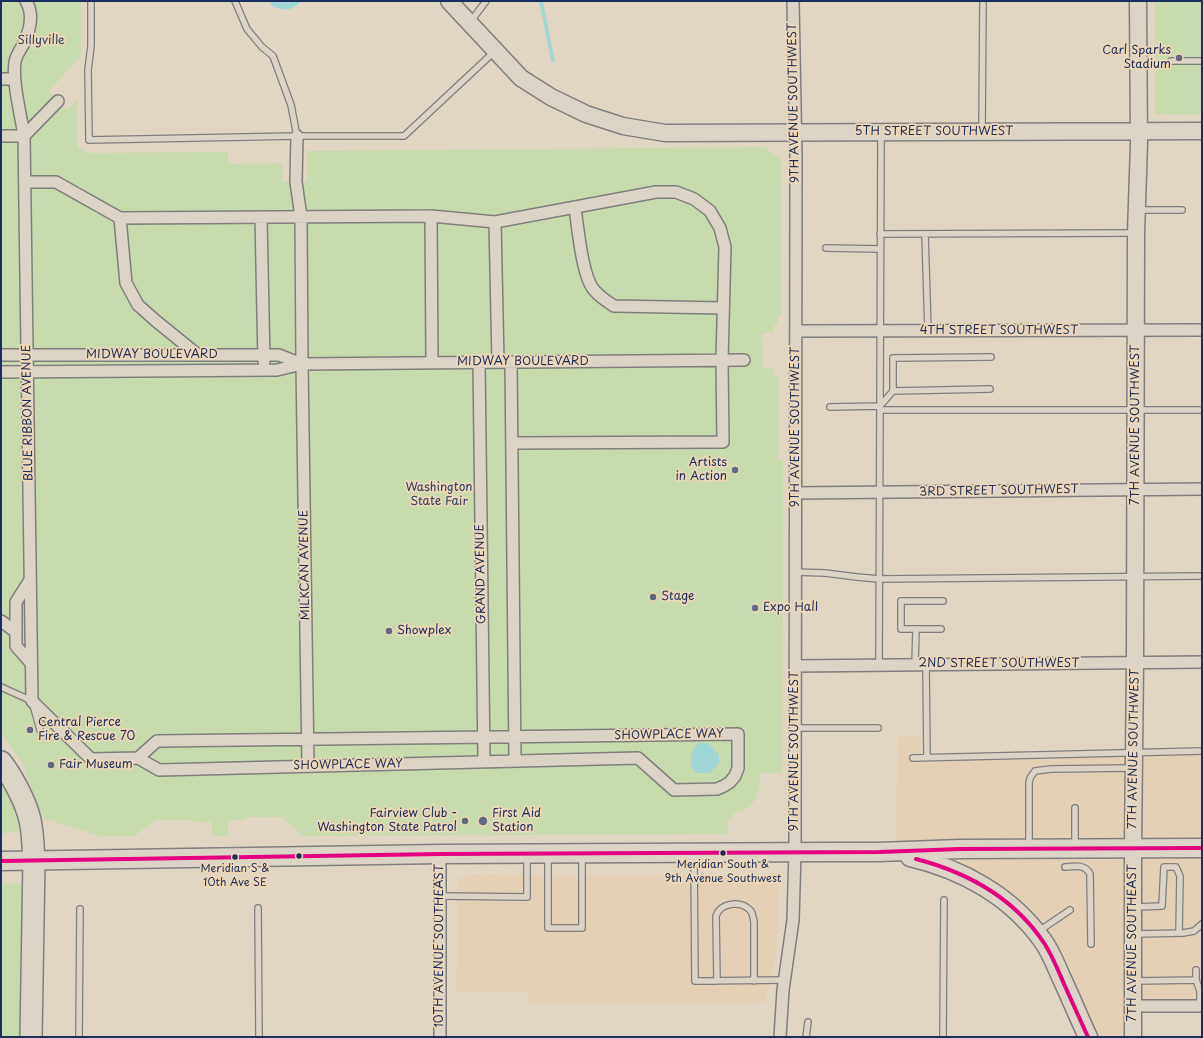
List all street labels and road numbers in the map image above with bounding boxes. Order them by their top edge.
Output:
street label: 9TH AVENUE SOUTHWEST [785,23,803,183]
street label: 5TH STREET SOUTHWEST [855,125,1013,139]
street label: 4TH STREET SOUTHWEST [920,324,1078,338]
street label: BLUE RIBBON AVENUE [20,345,36,481]
street label: 7TH AVENUE SOUTHWEST [1129,345,1143,505]
street label: 9TH AVENUE SOUTHWEST [789,347,803,507]
street label: MIDWAY BOULEVARD [86,348,218,362]
street label: MIDWAY BOULEVARD [457,355,589,369]
street label: 3RD STREET SOUTHWEST [919,482,1079,500]
street label: MILKCAN AVENUE [297,510,313,620]
street label: GRAND AVENUE [473,524,489,624]
street label: 2ND STREET SOUTHWEST [919,657,1079,671]
street label: 7TH AVENUE SOUTHWEST [1125,669,1143,829]
street label: 9TH AVENUE SOUTHWEST [788,671,802,831]
street label: SHOWPLACE WAY [614,727,724,743]
street label: SHOWPLACE WAY [293,757,403,773]
street label: 10TH AVENUE SOUTHEAST [433,864,447,1028]
street label: 7TH AVENUE SOUTHEAST [1126,864,1140,1022]

